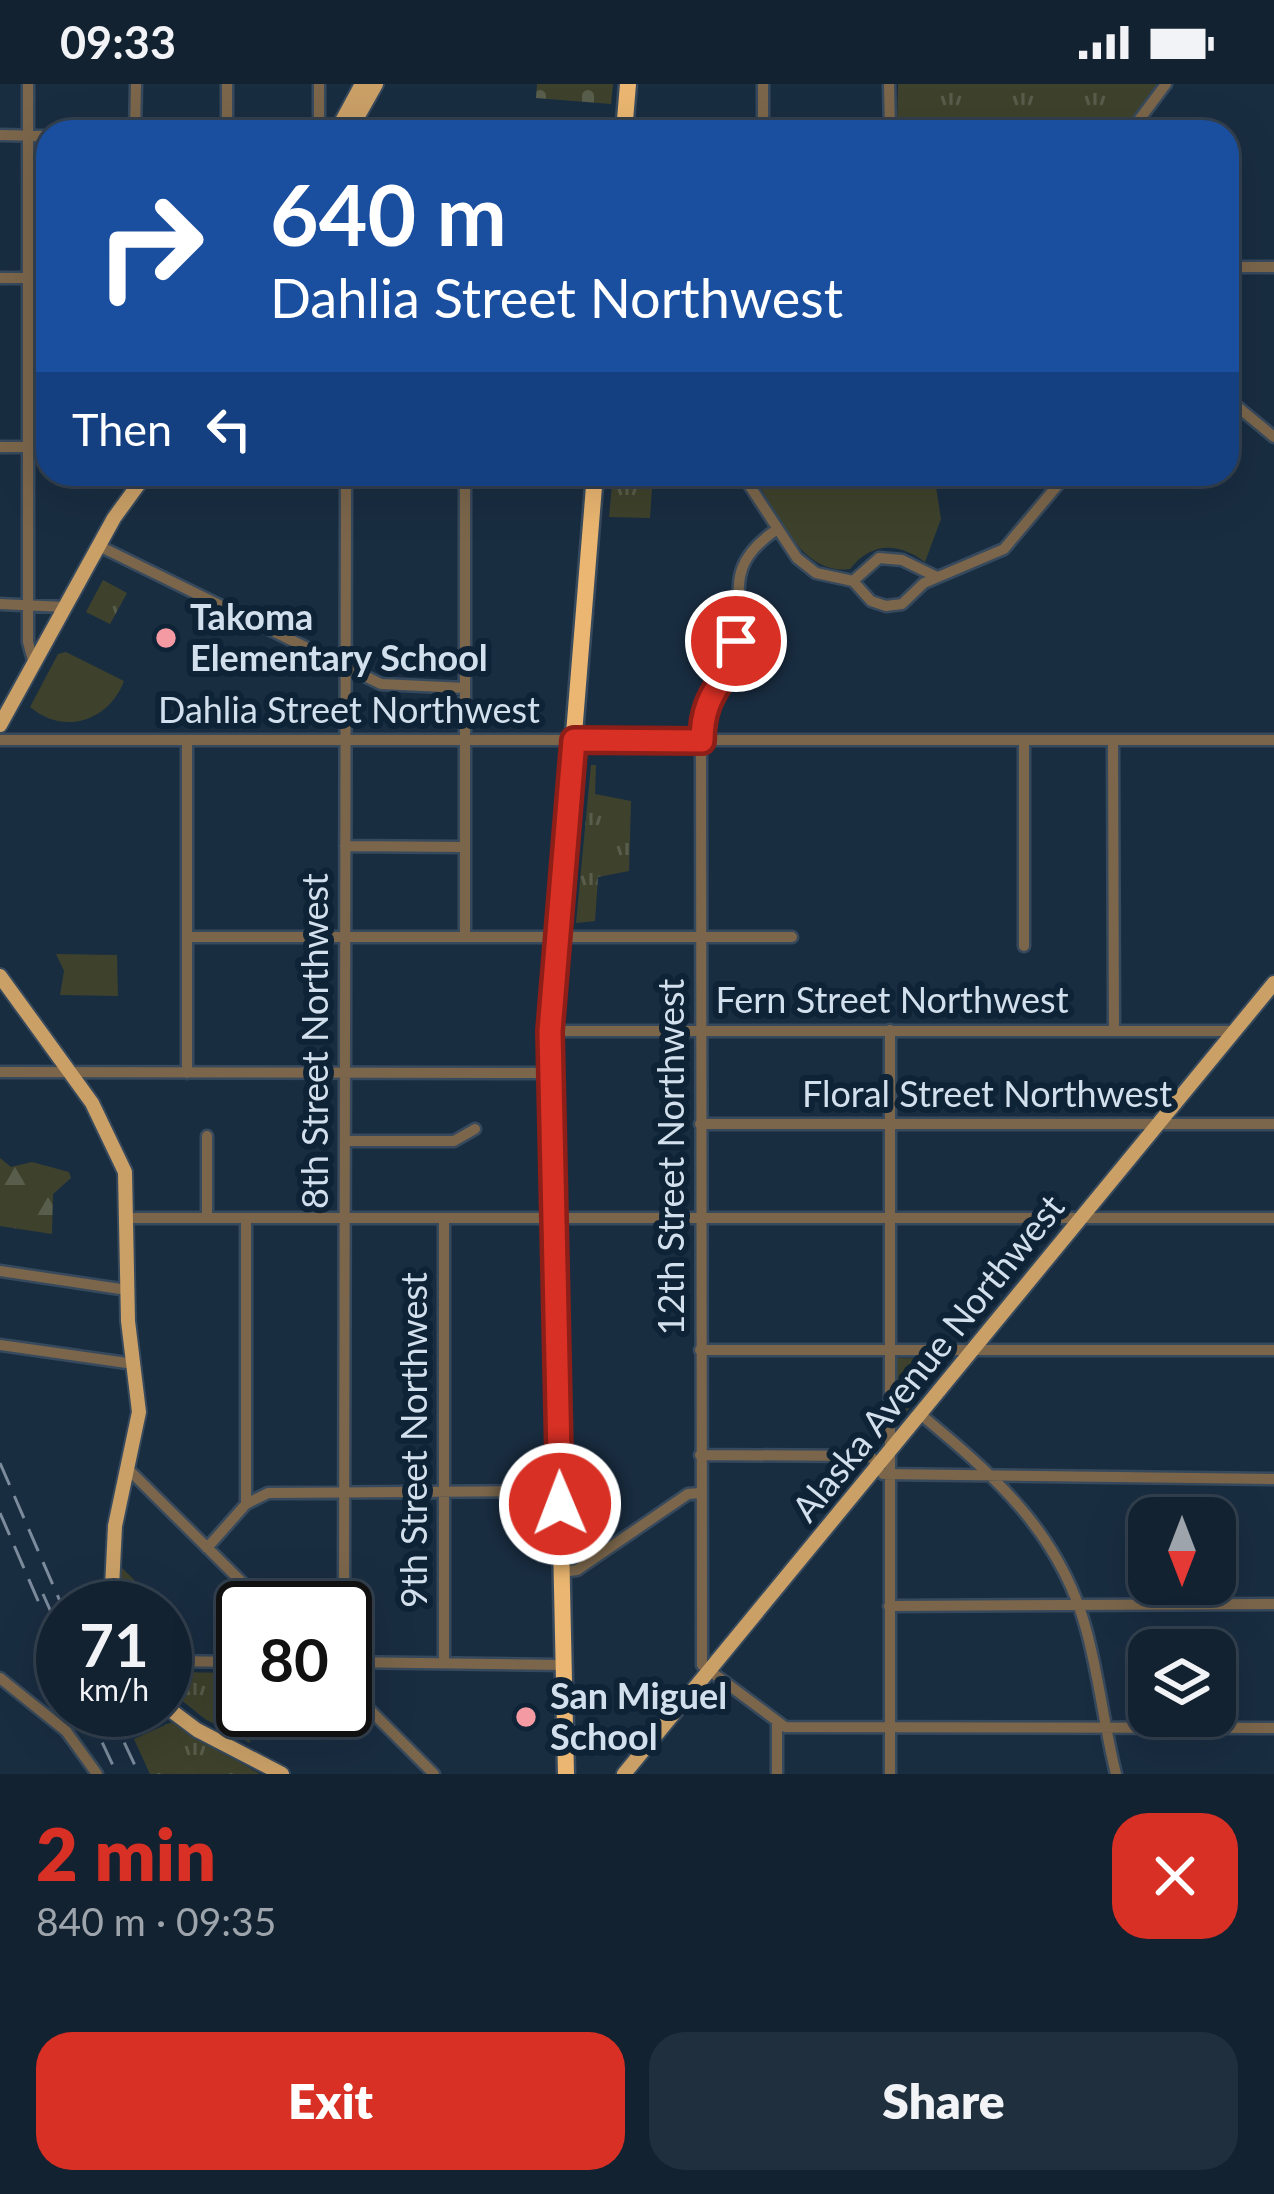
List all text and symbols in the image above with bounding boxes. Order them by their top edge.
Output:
text: 09:33 [60,15,176,69]
text: 640 m [270,163,507,264]
icon: right [72,168,228,324]
text: Dahlia Street Northwest [270,265,843,330]
icon: left [196,396,262,462]
text: Then [72,402,172,456]
pin [685,590,787,692]
place label: Takoma Elementary School [190,594,488,679]
icon: arrive [703,608,769,674]
marker: Takoma Elementary School [153,625,179,651]
street label: Dahlia Street Northwest [158,687,540,731]
street label: 8th Street Northwest [292,873,336,1209]
street label: Fern Street Northwest [715,977,1069,1021]
street label: 12th Street Northwest [648,978,692,1335]
street label: Floral Street Northwest [802,1071,1172,1115]
street label: Alaska Avenue Northwest [782,1185,1073,1530]
street label: 9th Street Northwest [391,1272,435,1608]
position arrow [497,1441,623,1567]
north arrow [1128,1497,1236,1605]
map controls [1128,1497,1236,1737]
speed limit sign: 80 [216,1581,372,1737]
text: 71 [79,1608,149,1680]
button: layers [1128,1629,1236,1737]
text: km/h [79,1671,149,1707]
place label: San Miguel School [550,1673,727,1758]
marker: San Miguel School [513,1704,539,1730]
text: 2 min [36,1810,216,1896]
button: close [1112,1813,1238,1939]
text: 840 m · 09:35 [36,1898,276,1944]
button: Exit [36,2032,625,2170]
button: Share [649,2032,1238,2170]

